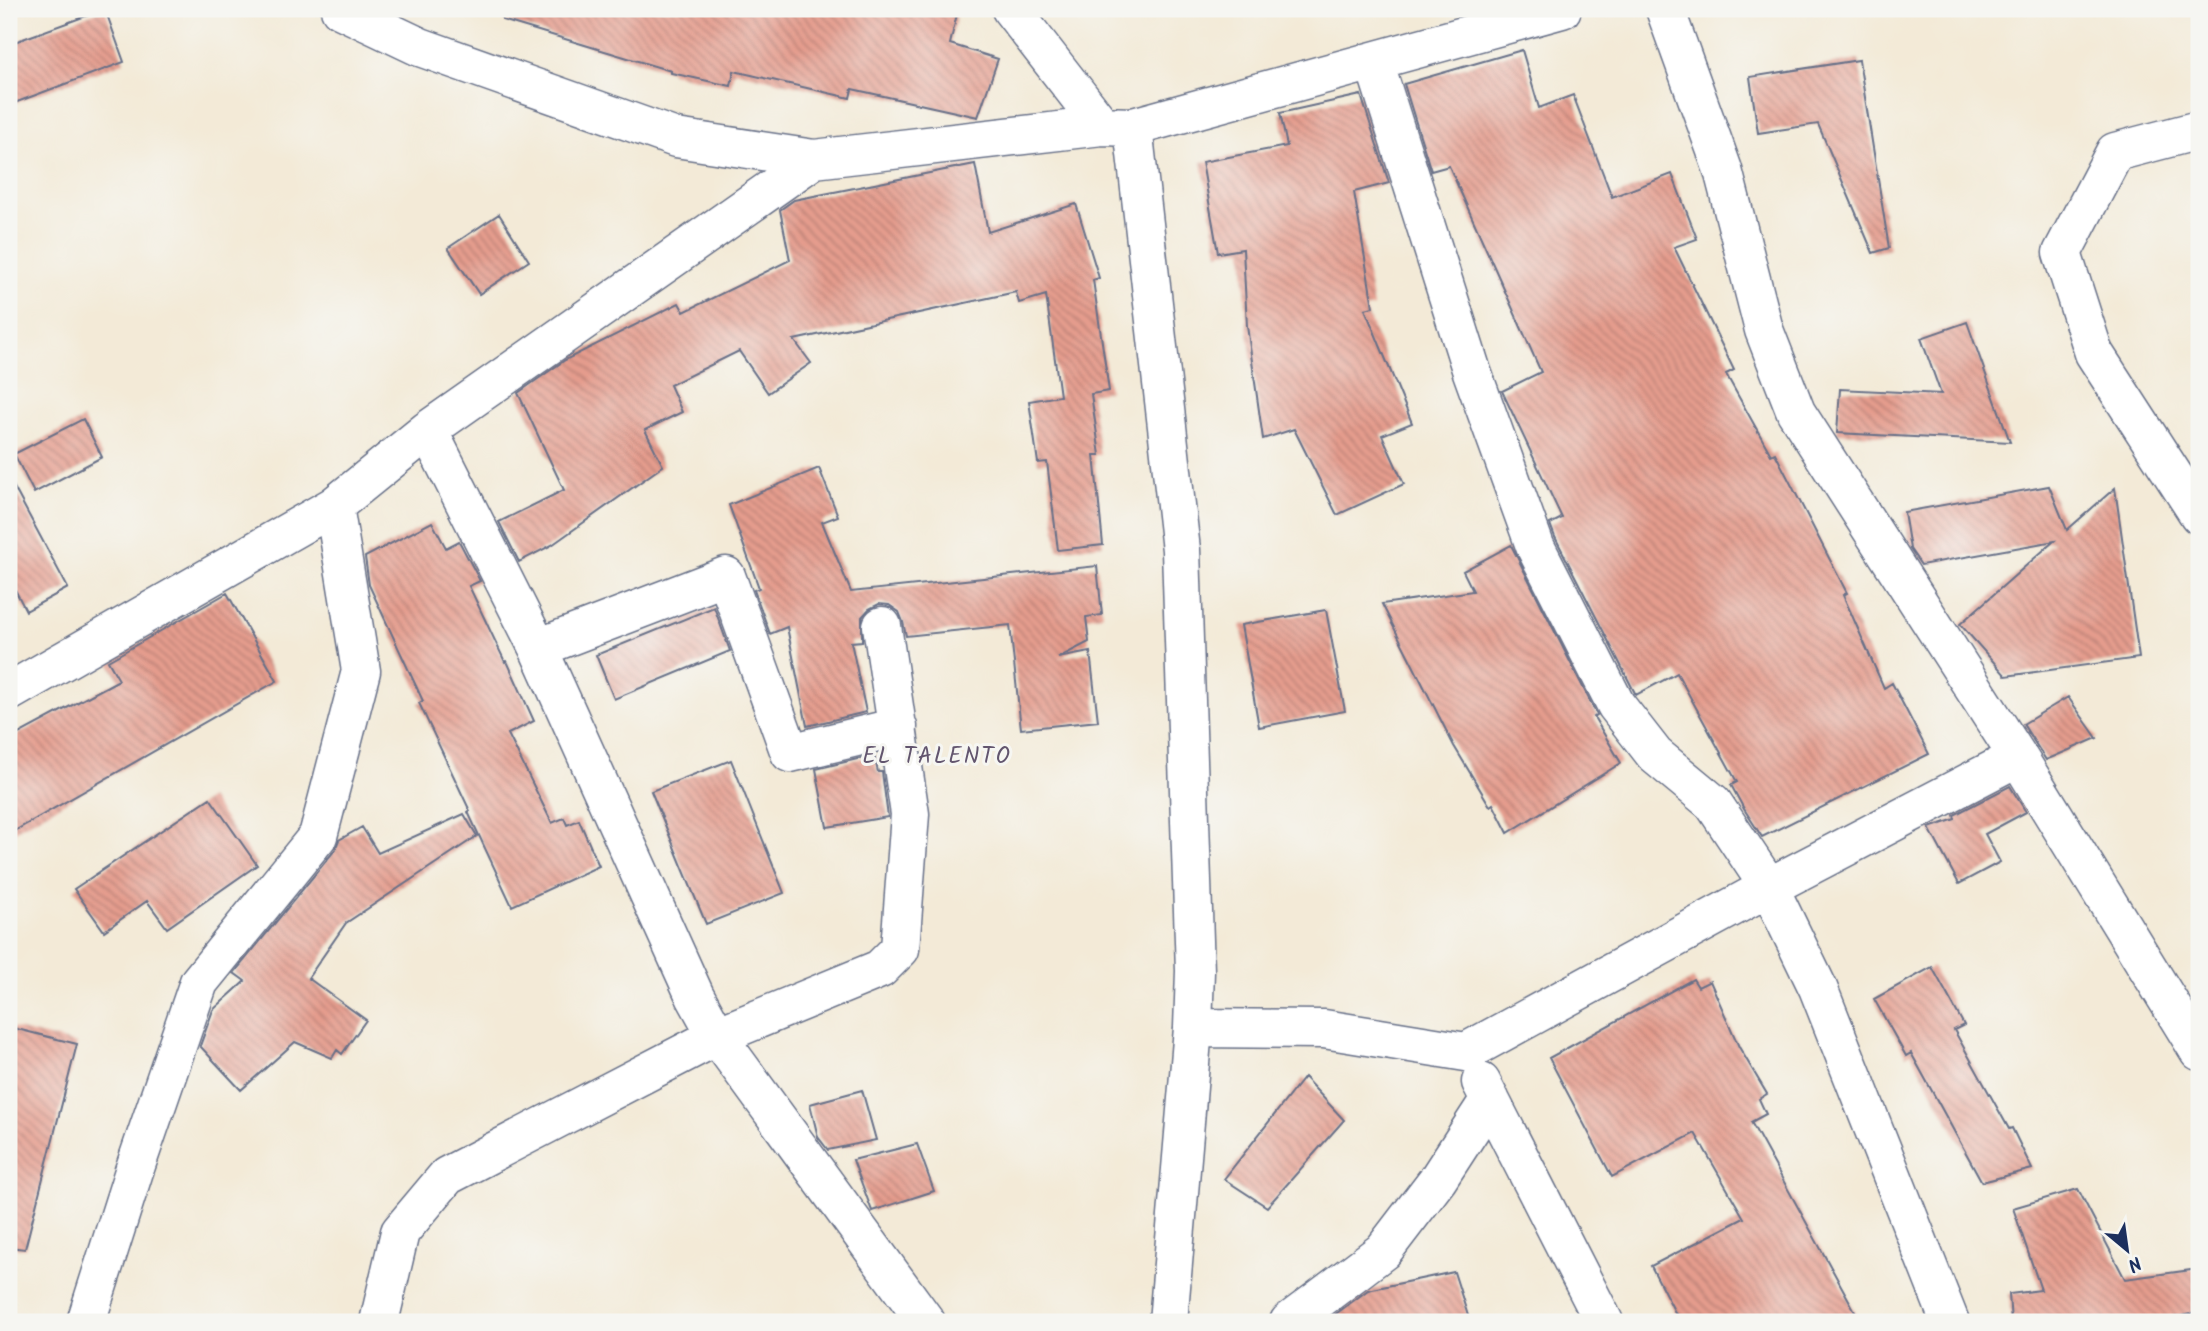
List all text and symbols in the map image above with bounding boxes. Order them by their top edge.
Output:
district label: EL TALENTO [862,739,1012,775]
north arrow [2092,1216,2162,1286]
text: N [2122,1247,2147,1279]

